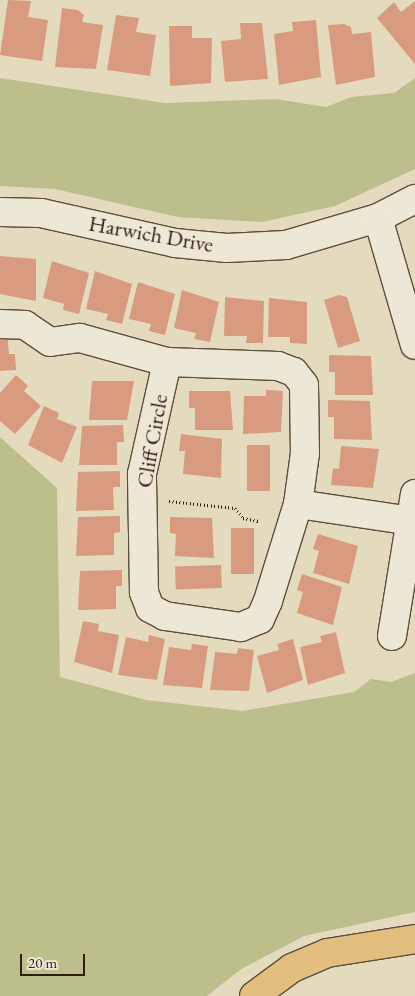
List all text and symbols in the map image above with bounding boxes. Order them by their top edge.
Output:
street label: Harwich Drive [87,210,215,258]
street label: Cliff Circle [131,392,173,490]
scale bar [22,944,88,976]
text: 20 m [28,953,57,972]

